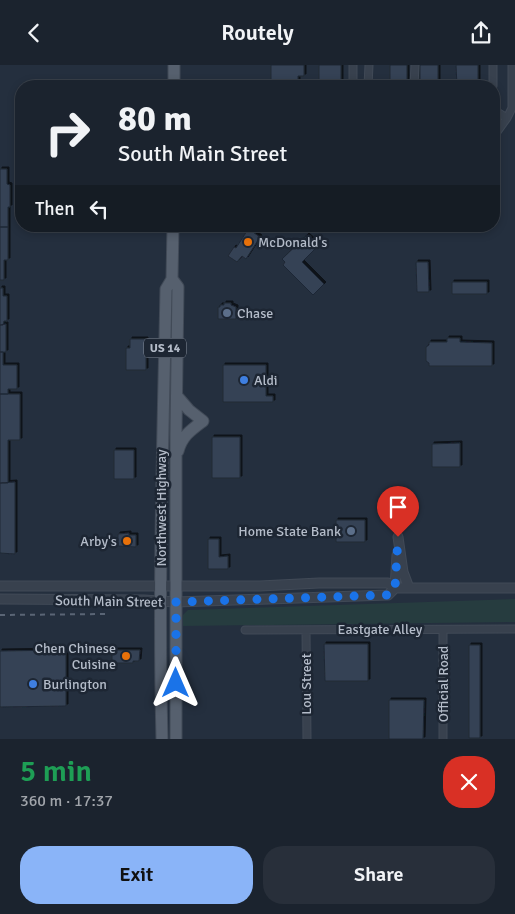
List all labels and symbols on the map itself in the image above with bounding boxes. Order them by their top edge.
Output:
place label: McDonald's [258,234,327,251]
marker: McDonald's [242,236,254,248]
place label: Chase [237,305,273,322]
marker: Chase [221,307,233,319]
road number: US 14 [144,339,186,357]
place label: Aldi [254,372,278,389]
marker: Aldi [238,374,250,386]
street label: Northwest Highway [153,449,170,567]
pin [377,486,419,537]
place label: Home State Bank [238,523,341,540]
marker: Home State Bank [345,525,357,537]
place label: Arby's [80,533,117,550]
marker: Arby's [121,535,133,547]
street label: South Main Street [55,592,163,611]
street label: Eastgate Alley [338,621,423,638]
place label: Chen Chinese Cuisine [35,640,116,673]
street label: Official Road [435,646,452,722]
marker: Chen Chinese Cuisine [120,650,132,662]
street label: Lou Street [298,653,315,715]
position arrow [149,656,201,708]
place label: Burlington [43,676,107,693]
marker: Burlington [27,678,39,690]

